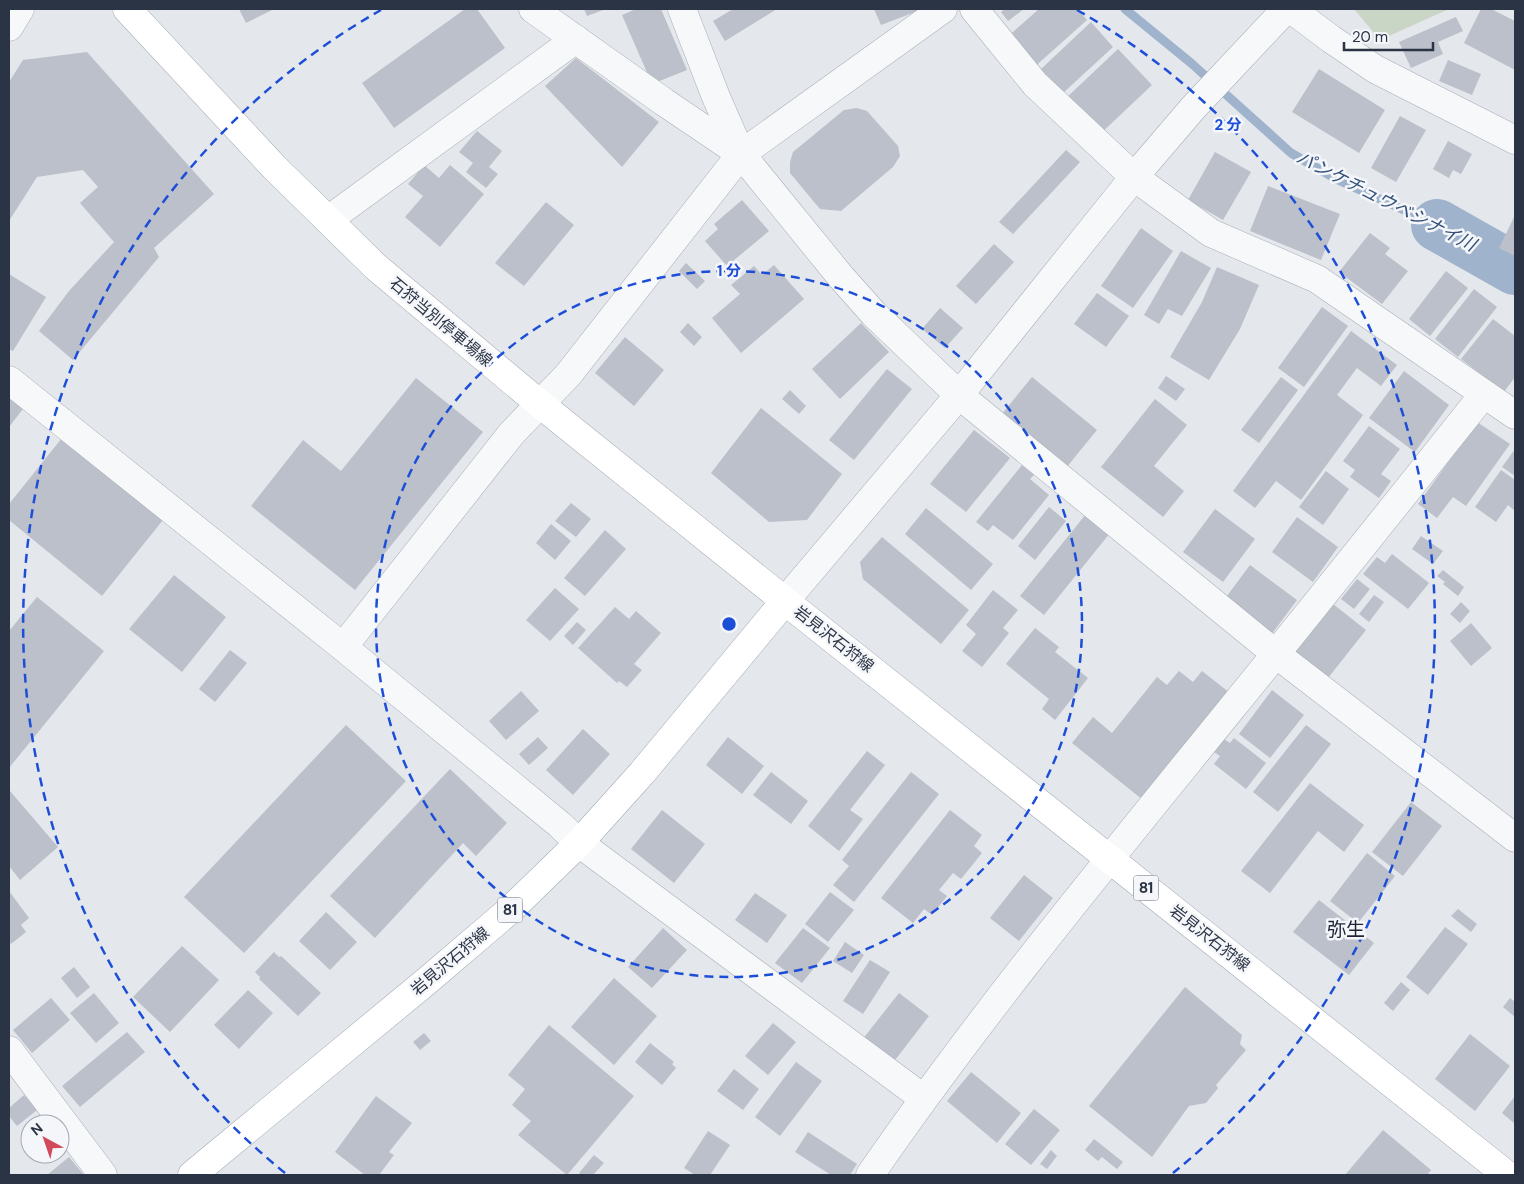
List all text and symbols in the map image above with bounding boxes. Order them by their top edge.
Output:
scale bar [1344,20,1433,52]
text: 20 m [1352,27,1388,47]
text: 2 分 [1214,115,1242,135]
water label: パンケチュウベシナイ川 [1292,145,1482,258]
text: 1 分 [717,261,741,281]
street label: 石狩当別停車場線 [385,273,497,371]
street label: 岩見沢石狩線 [790,601,878,677]
centre of rings [720,615,738,633]
road number: 81 [1134,876,1158,900]
road number: 81 [498,898,522,922]
street label: 岩見沢石狩線 [1166,900,1254,976]
district label: 弥生 [1327,917,1365,942]
street label: 岩見沢石狩線 [406,922,494,1000]
north arrow [20,1114,70,1164]
text: N [27,1119,46,1139]

